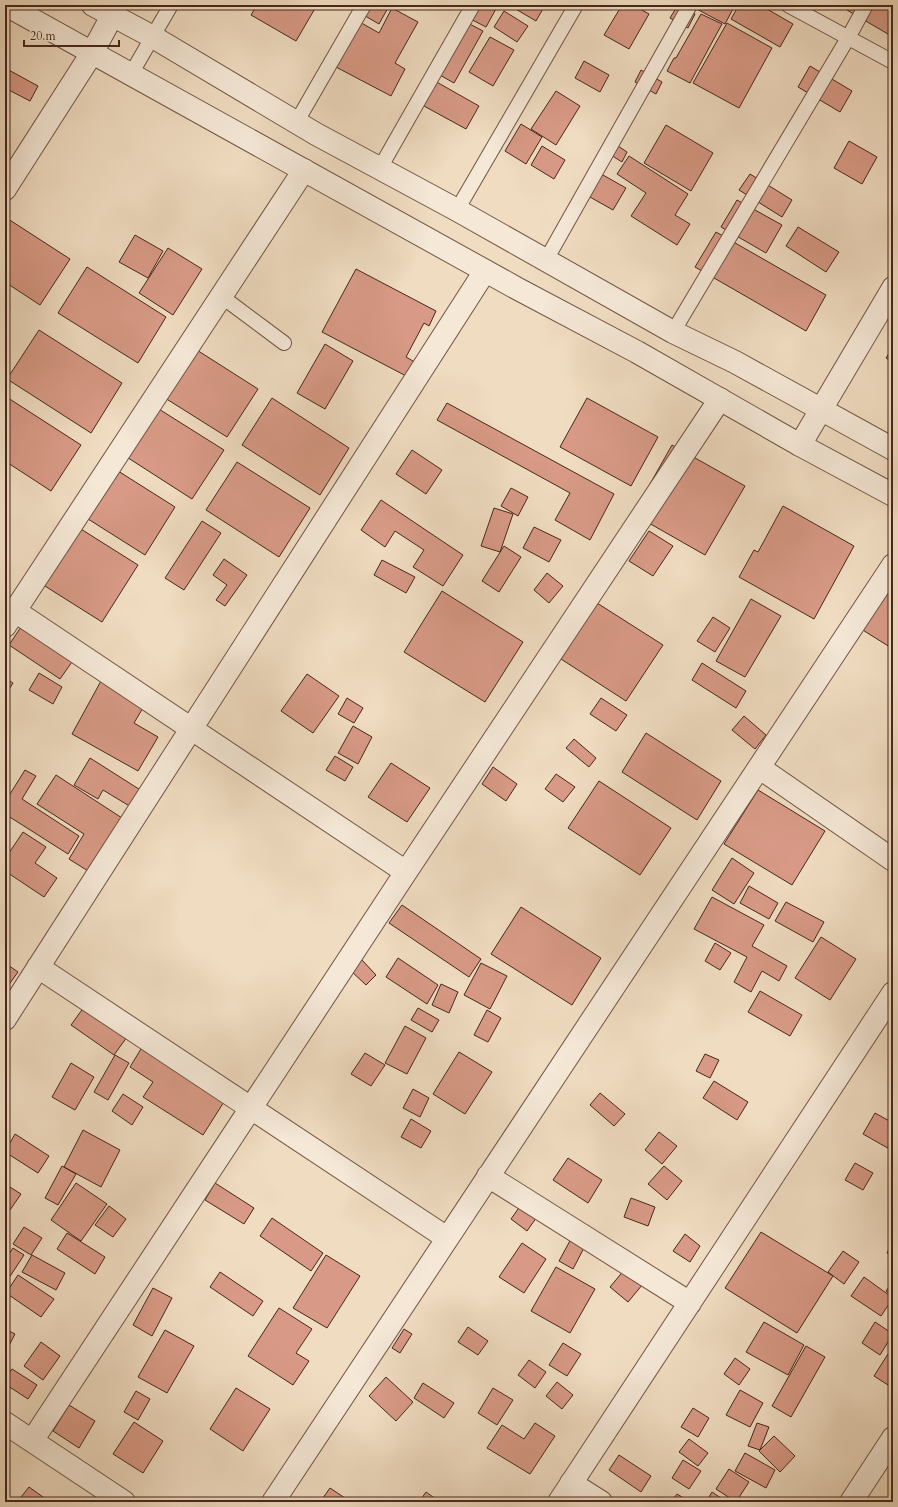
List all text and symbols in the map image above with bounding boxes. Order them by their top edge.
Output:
scale bar [24,22,119,48]
text: 20 m [30,28,57,44]

